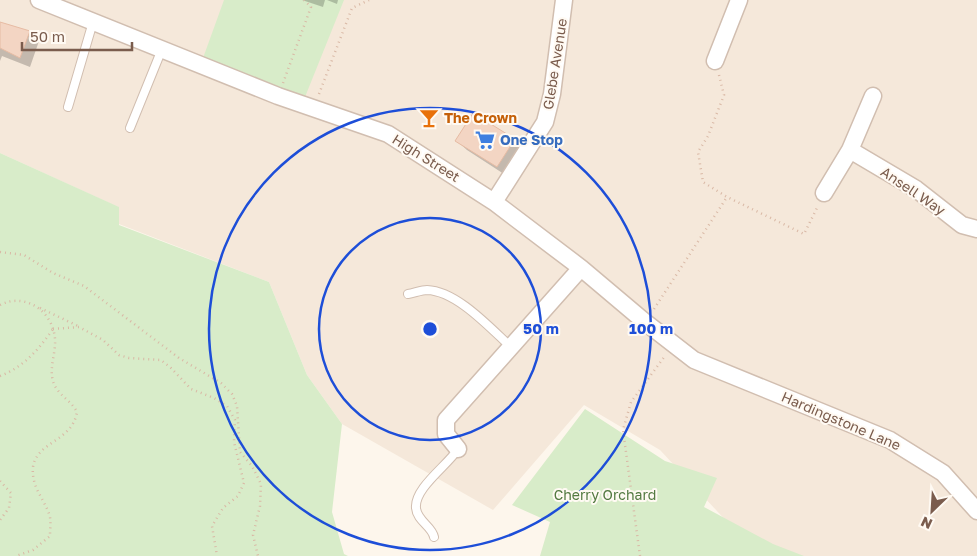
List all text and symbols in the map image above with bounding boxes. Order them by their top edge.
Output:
street label: Glebe Avenue [539,17,570,111]
scale bar [22,20,132,52]
text: 50 m [30,27,65,45]
bar icon: The Crown [418,107,440,129]
place label: The Crown [444,109,517,126]
supermarket icon: One Stop [474,129,496,151]
street label: High Street [389,130,463,185]
place label: One Stop [500,131,563,148]
street label: Ansell Way [878,163,949,219]
text: 50 m [523,319,559,337]
text: 100 m [629,319,673,337]
centre of rings [421,320,439,338]
street label: Hardingstone Lane [779,388,903,453]
park label: Cherry Orchard [554,486,656,503]
north arrow [907,486,957,536]
text: N [918,513,935,533]

